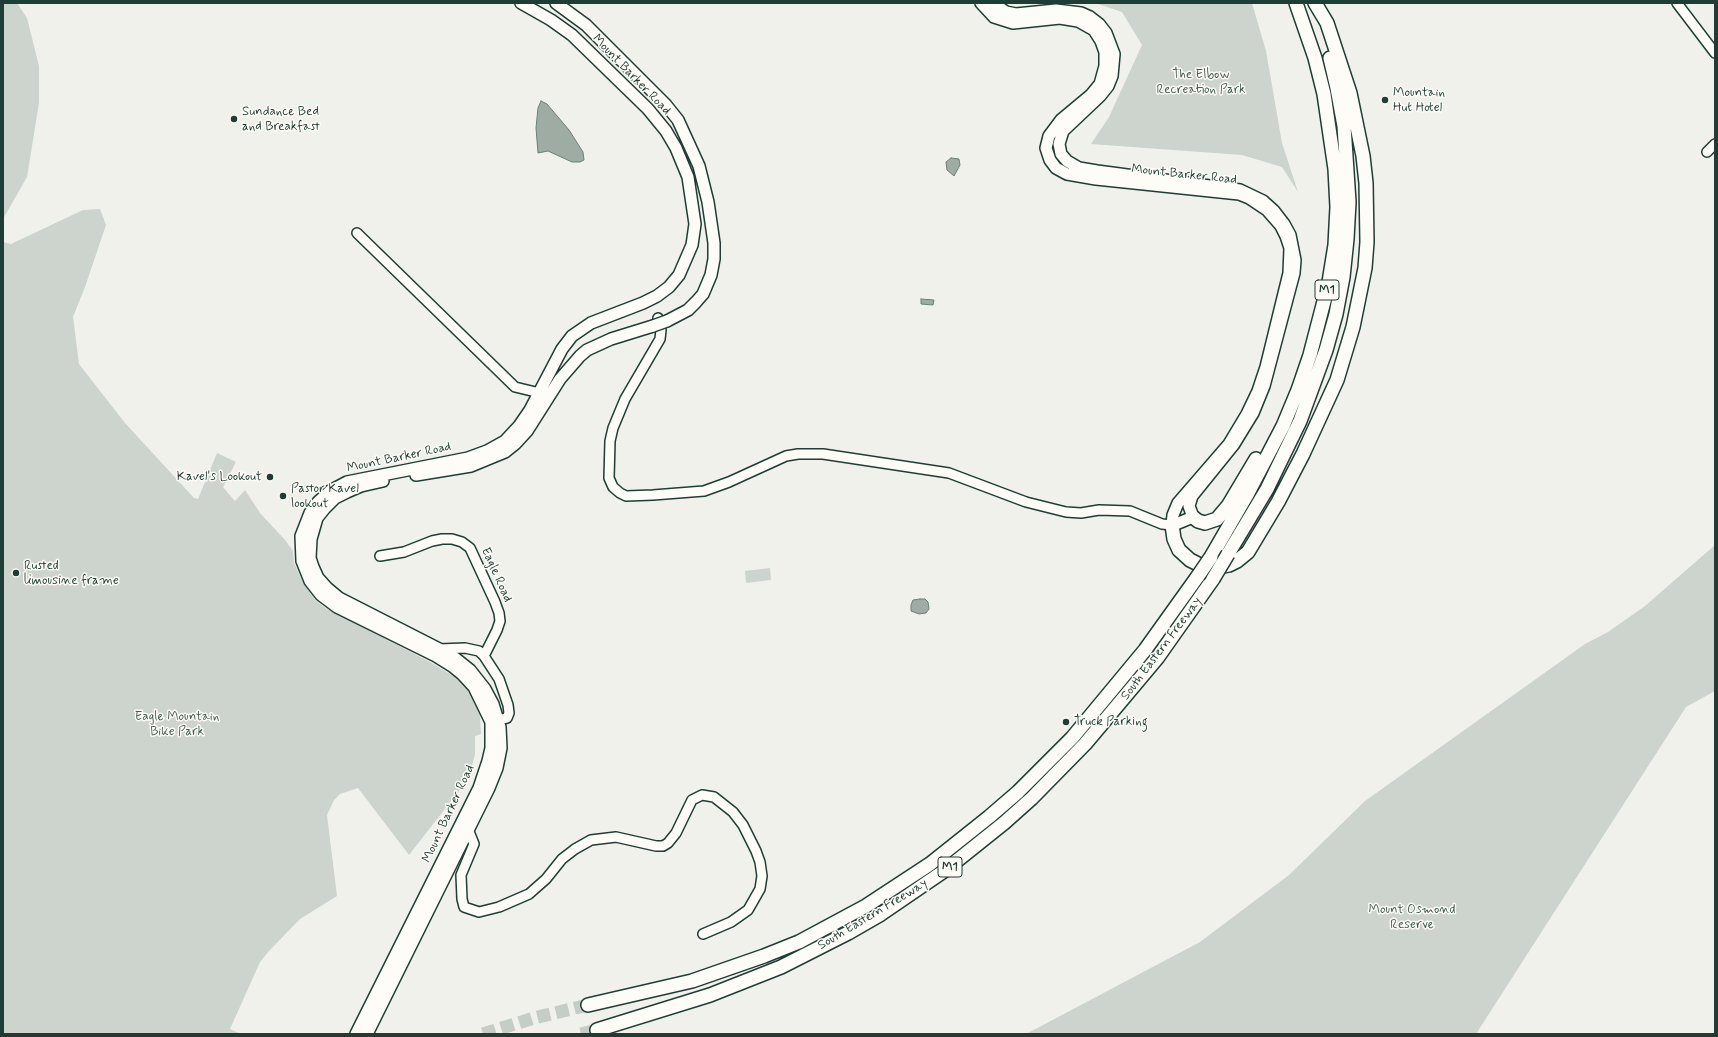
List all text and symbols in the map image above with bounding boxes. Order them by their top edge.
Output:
street label: Mount Barker Road [589,31,673,119]
park label: The Elbow Recreation Park [1156,67,1246,98]
place label: Mountain Hut Hotel [1393,85,1445,116]
marker: Mountain Hut Hotel [1380,95,1390,105]
place label: Sundance Bed and Breakfast [242,104,320,135]
marker: Sundance Bed and Breakfast [229,114,239,124]
street label: Mount Barker Road [1130,162,1238,188]
road number: M1 [1315,280,1339,300]
street label: Mount Barker Road [345,439,453,477]
place label: Kavel's Lookout [177,469,262,485]
marker: Kavel's Lookout [265,472,275,482]
place label: Pastor Kavel lookout [291,481,359,512]
marker: Pastor Kavel lookout [278,491,288,501]
street label: Eagle Road [477,545,515,605]
place label: Rusted limousine frame [24,558,119,589]
marker: Rusted limousine frame [11,568,21,578]
street label: South Eastern Freeway [1118,594,1206,704]
park label: Eagle Mountain Bike Park [135,709,219,740]
place label: Truck Parking [1074,714,1148,730]
marker: Truck Parking [1061,717,1071,727]
street label: Mount Barker Road [419,763,479,865]
road number: M1 [938,857,962,877]
street label: South Eastern Freeway [815,876,931,954]
park label: Mount Osmond Reserve [1369,902,1455,933]

